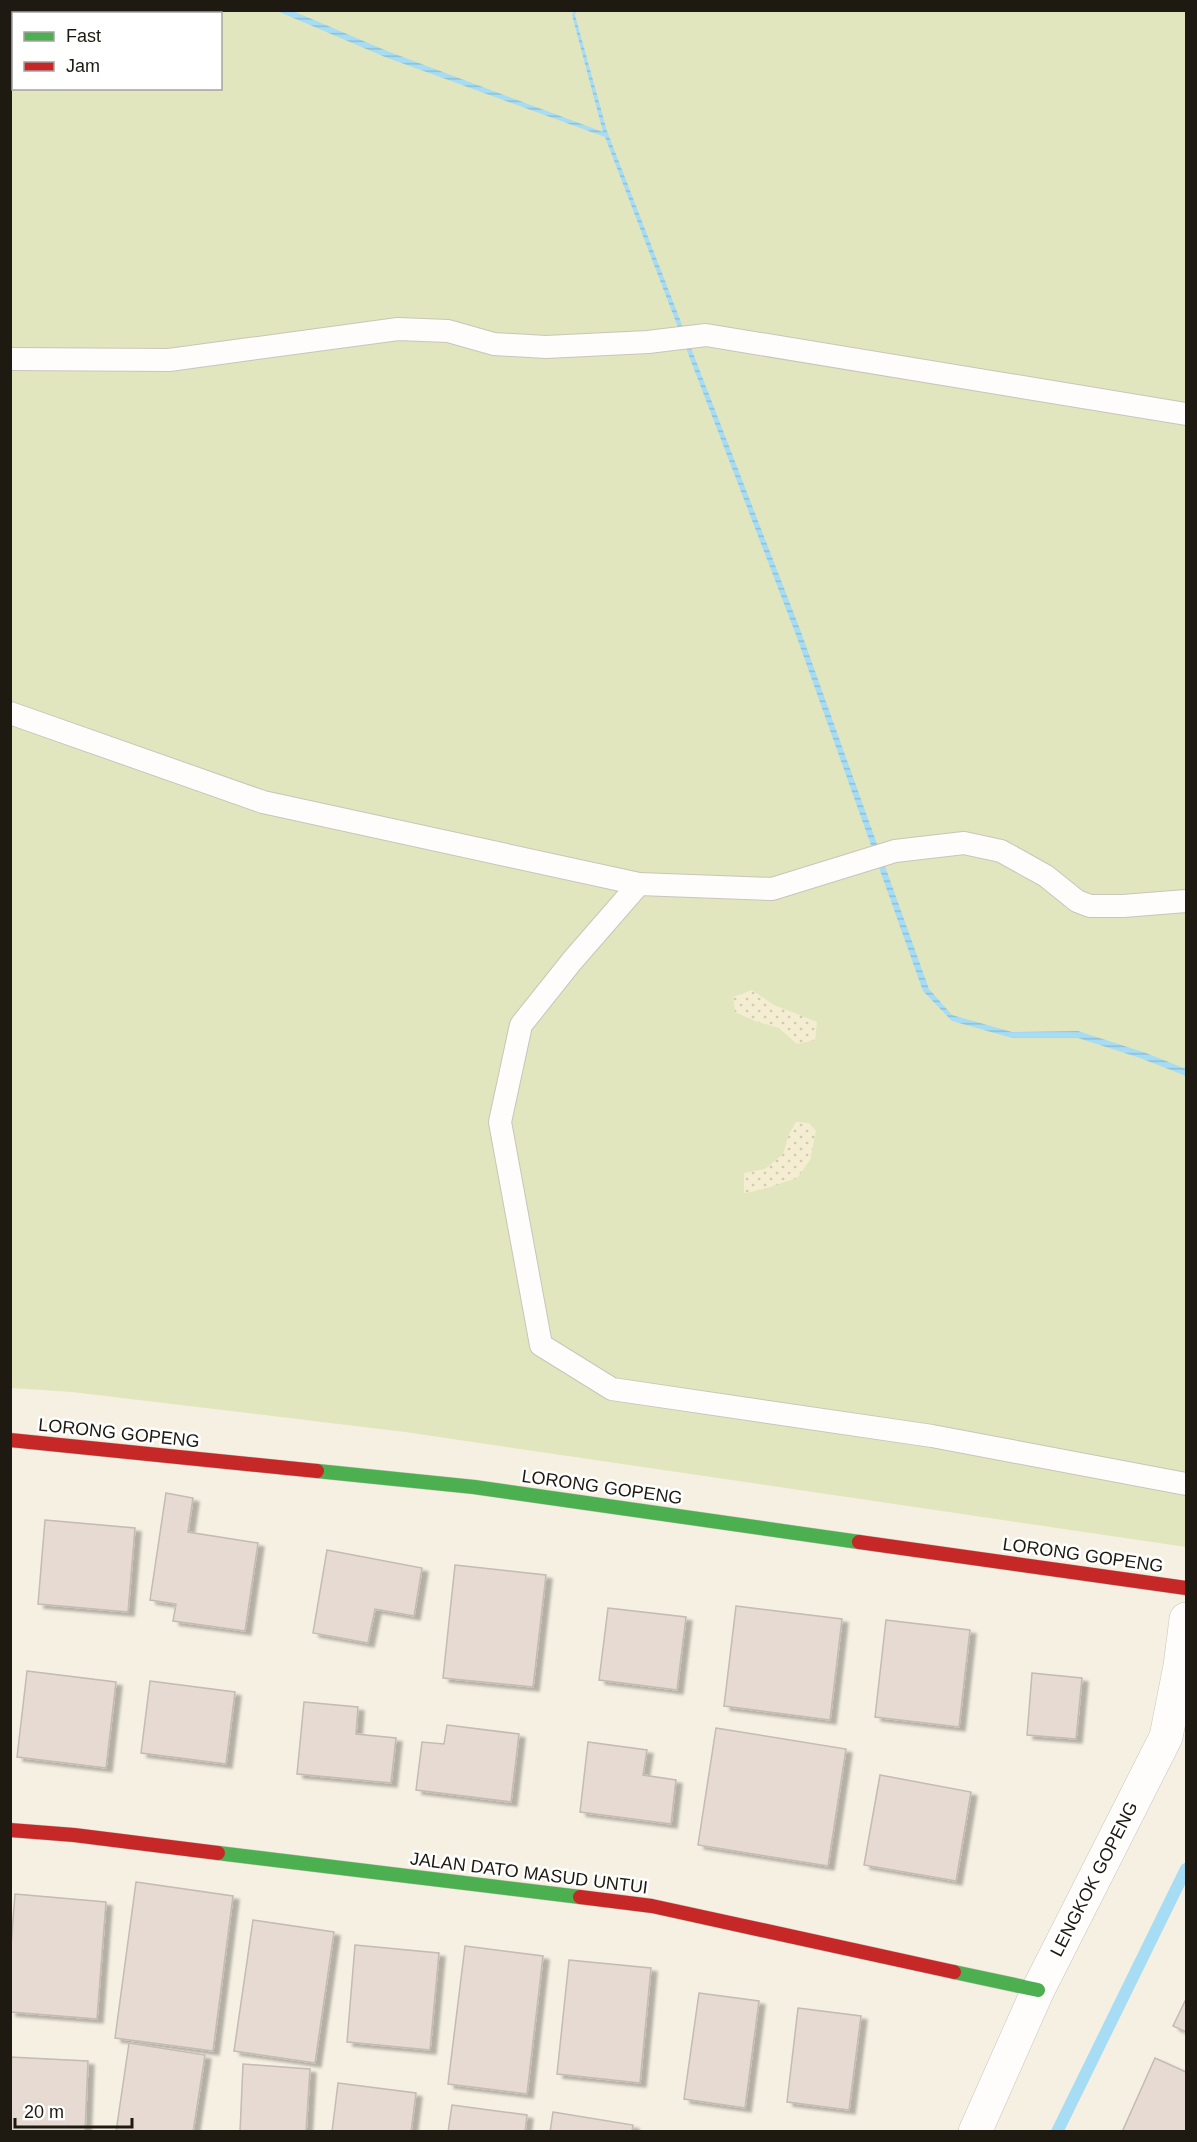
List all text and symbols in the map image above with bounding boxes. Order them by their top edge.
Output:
legend [12,12,222,90]
text: Fast [66,26,101,46]
text: Jam [66,56,100,76]
street label: LORONG GOPENG [37,1415,201,1451]
street label: LORONG GOPENG [520,1466,684,1508]
street label: LORONG GOPENG [1001,1534,1165,1576]
street label: LENGKOK GOPENG [1046,1798,1142,1960]
street label: JALAN DATO MASUD UNTUI [409,1848,649,1898]
scale bar [15,2091,132,2129]
text: 20 m [24,2102,64,2122]

